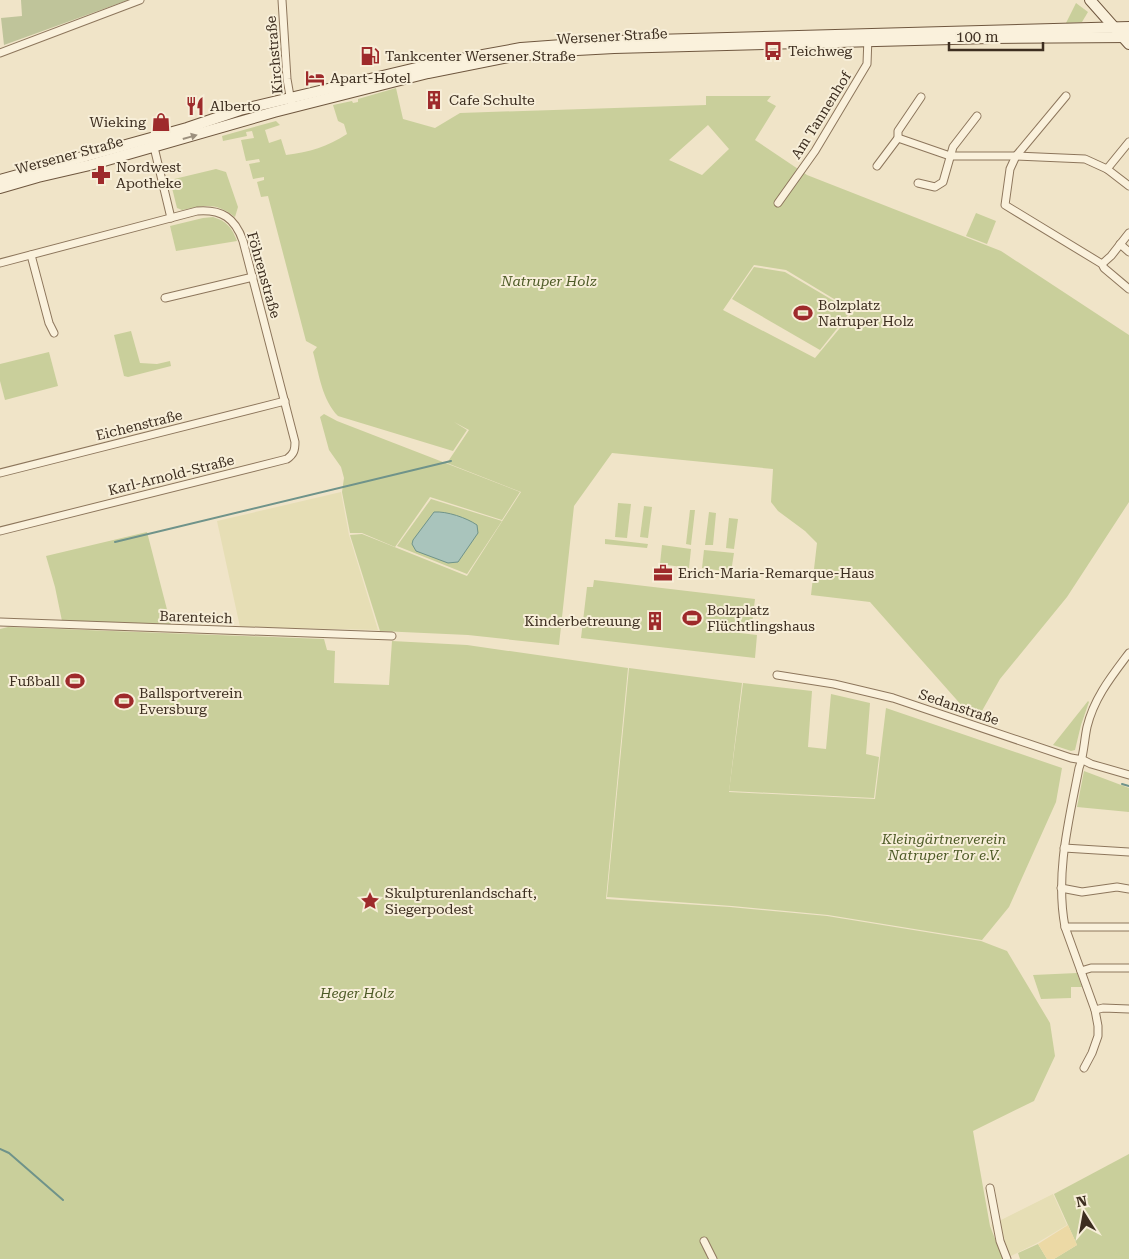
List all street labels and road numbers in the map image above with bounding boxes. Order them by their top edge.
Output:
street label: Kirchstraße [263,15,285,95]
street label: Wersener Straße [556,25,668,47]
street label: Am Tannenhof [788,68,854,161]
street label: Wersener Straße [13,133,125,177]
street label: Föhrenstraße [244,230,284,320]
street label: Eichenstraße [94,406,184,443]
street label: Karl-Arnold-Straße [106,452,236,498]
street label: Barenteich [159,608,233,626]
street label: Sedanstraße [917,686,1002,728]

